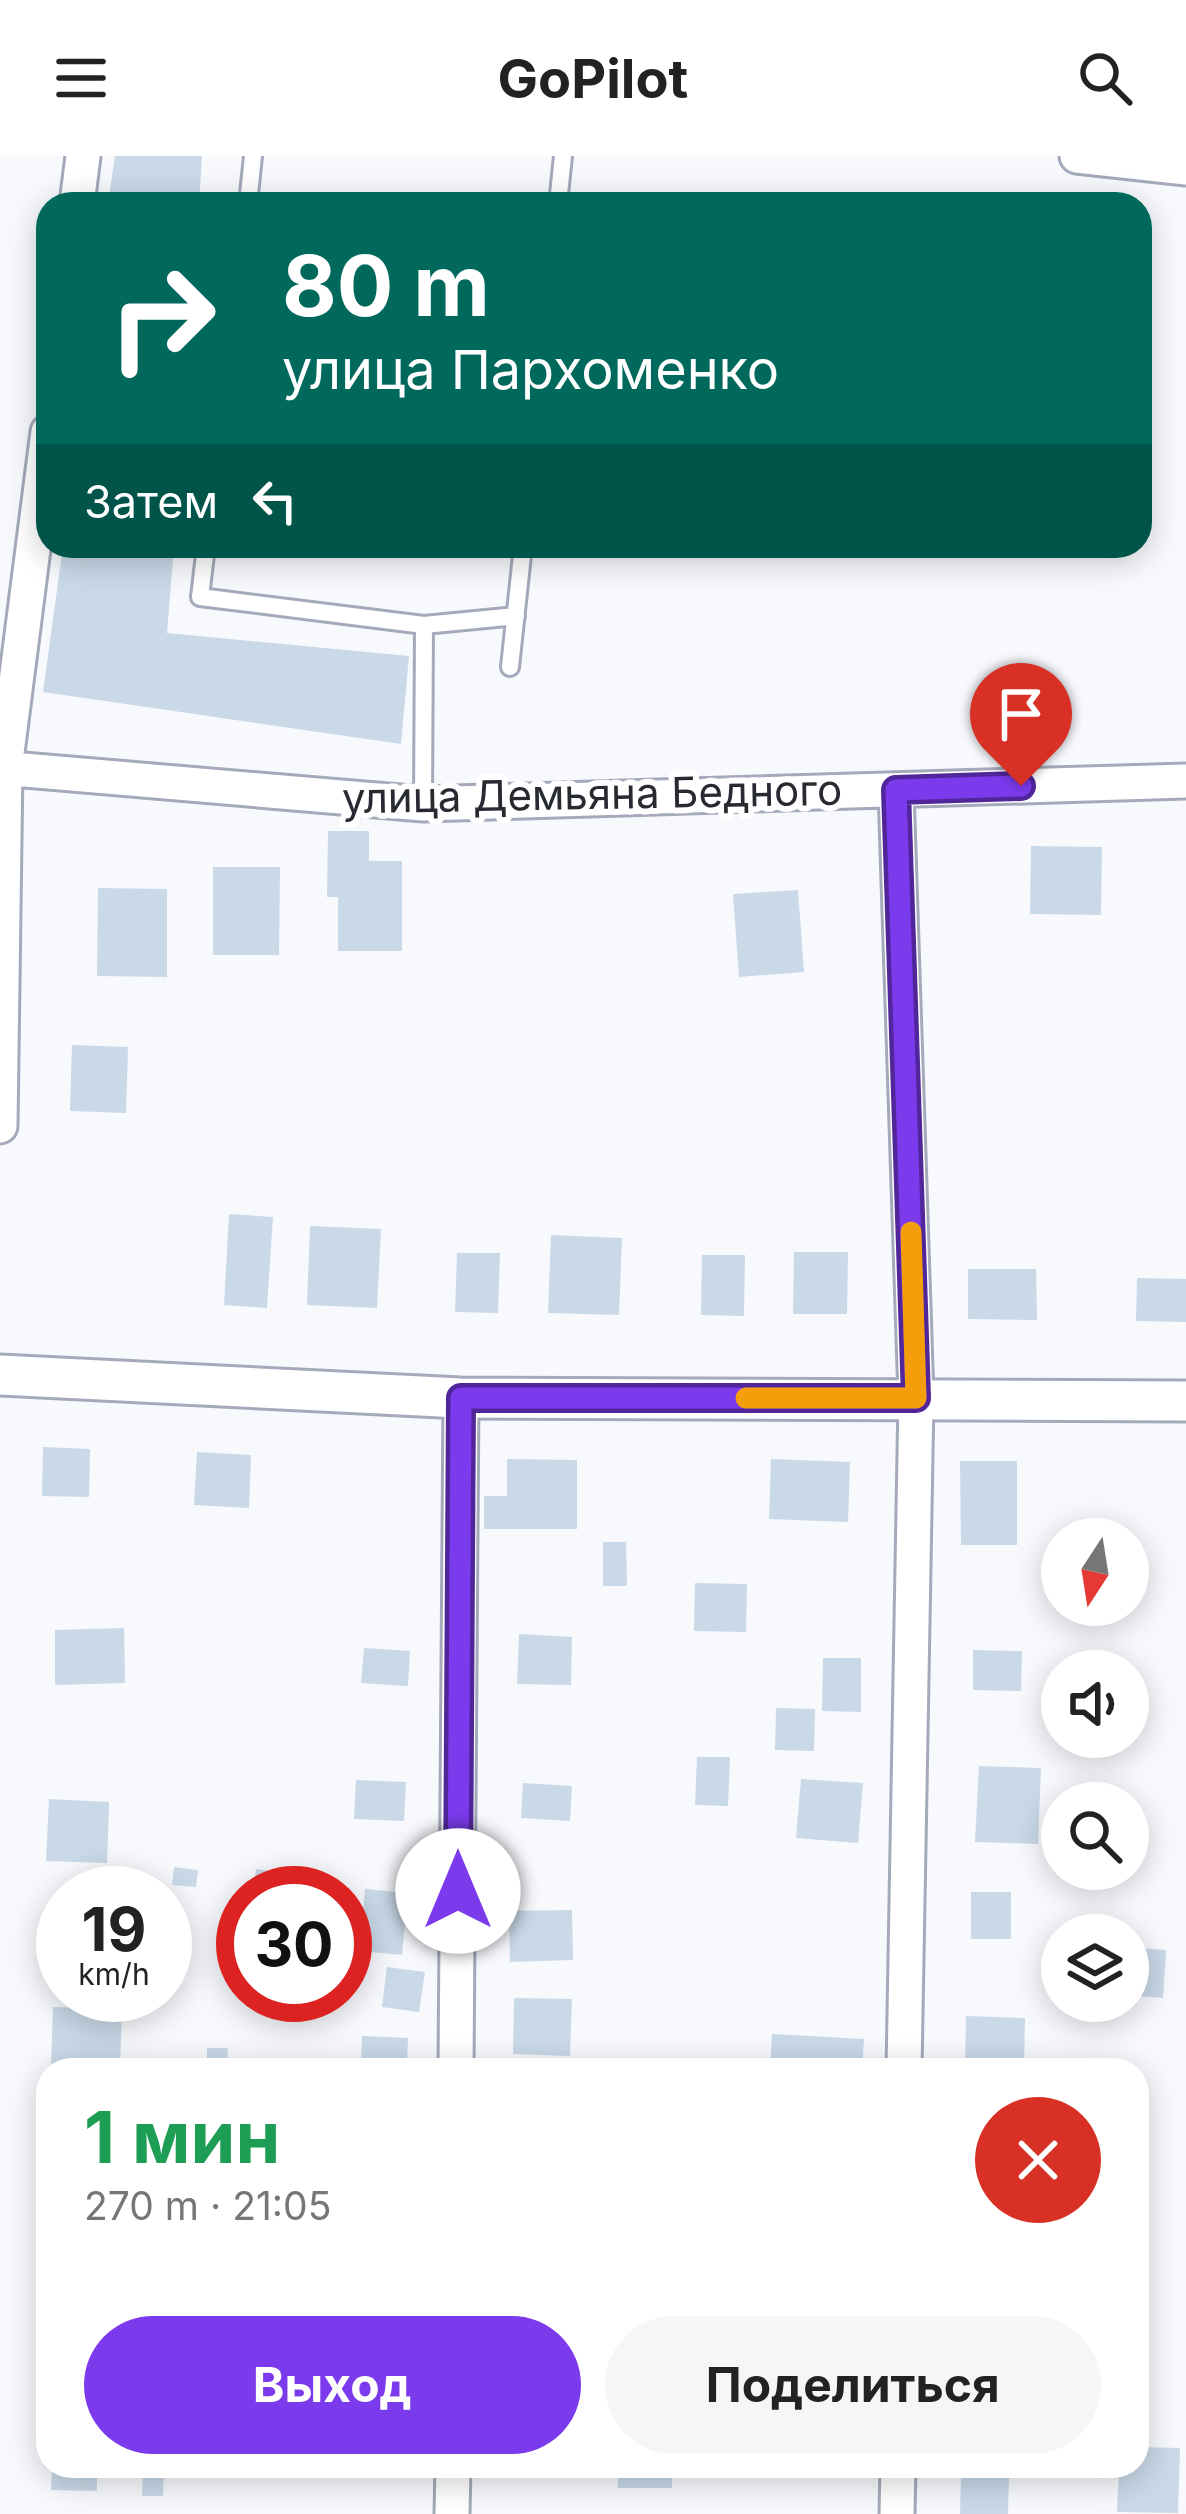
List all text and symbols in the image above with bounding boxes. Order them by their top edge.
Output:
icon: menu [48,45,114,111]
icon: search [1072,45,1138,111]
text: GoPilot [498,46,688,111]
text: 80 m [282,235,490,336]
icon: right [84,240,240,396]
text: улица Пархоменко [282,337,779,402]
icon: left [242,468,308,534]
text: Затем [84,474,218,529]
pin [970,663,1072,786]
icon: arrive [988,681,1054,747]
street label: улица Демьяна Бедного [341,764,842,823]
north arrow [1041,1518,1149,1626]
map controls [1041,1518,1149,2022]
button: sound [1041,1650,1149,1758]
button: search [1041,1782,1149,1890]
position arrow [395,1828,521,1954]
speed limit sign: 30 [216,1866,372,2022]
text: 19 [82,1893,146,1965]
button: layers [1041,1914,1149,2022]
text: km/h [78,1956,150,1992]
text: 1 мин [84,2093,280,2180]
button: close [975,2097,1101,2223]
text: 270 m · 21:05 [84,2182,331,2229]
button: Выход [84,2316,581,2454]
button: Поделиться [605,2316,1101,2454]

